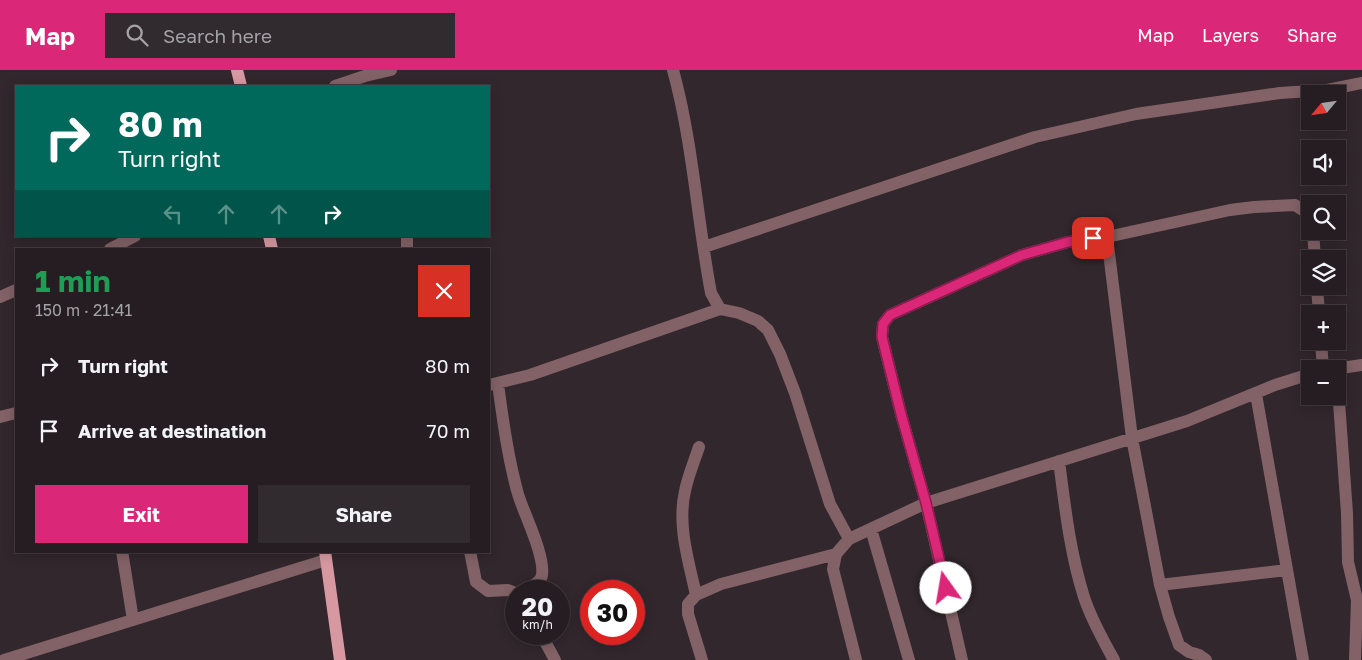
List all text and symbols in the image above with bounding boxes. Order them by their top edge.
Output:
search box [105,13,455,58]
text: Map [25,21,75,50]
icon: search [123,21,151,49]
text: Search here [163,24,272,47]
text: Map [1137,24,1174,46]
text: Layers [1202,24,1259,46]
text: Share [1287,24,1337,46]
north arrow [1301,85,1346,130]
map controls [1301,85,1346,405]
text: 80 m [118,103,203,145]
icon: right [35,105,100,170]
button: sound [1301,140,1346,185]
text: Turn right [118,145,221,172]
button: search [1301,195,1346,240]
icon: left [159,200,187,228]
icon: ahead [212,200,240,228]
icon: ahead [265,200,293,228]
icon: right [318,200,346,228]
pin [1072,217,1114,259]
icon: arrive [1079,224,1107,252]
button: layers [1301,250,1346,295]
text: 1 min [35,263,111,299]
button: close [418,265,470,317]
text: 150 m · 21:41 [35,300,132,320]
button: + [1301,305,1346,350]
icon: right [35,352,63,380]
text: Turn right [78,354,168,377]
text: 80 m [425,354,470,377]
button: − [1301,360,1346,405]
icon: arrive [35,417,63,445]
text: Arrive at destination [78,419,266,442]
text: 70 m [427,419,470,442]
button: Exit [35,485,248,543]
button: Share [258,485,470,543]
position arrow [919,561,971,613]
speed limit sign: 30 [580,580,645,645]
text: 20 [522,591,553,622]
text: km/h [522,617,553,632]

